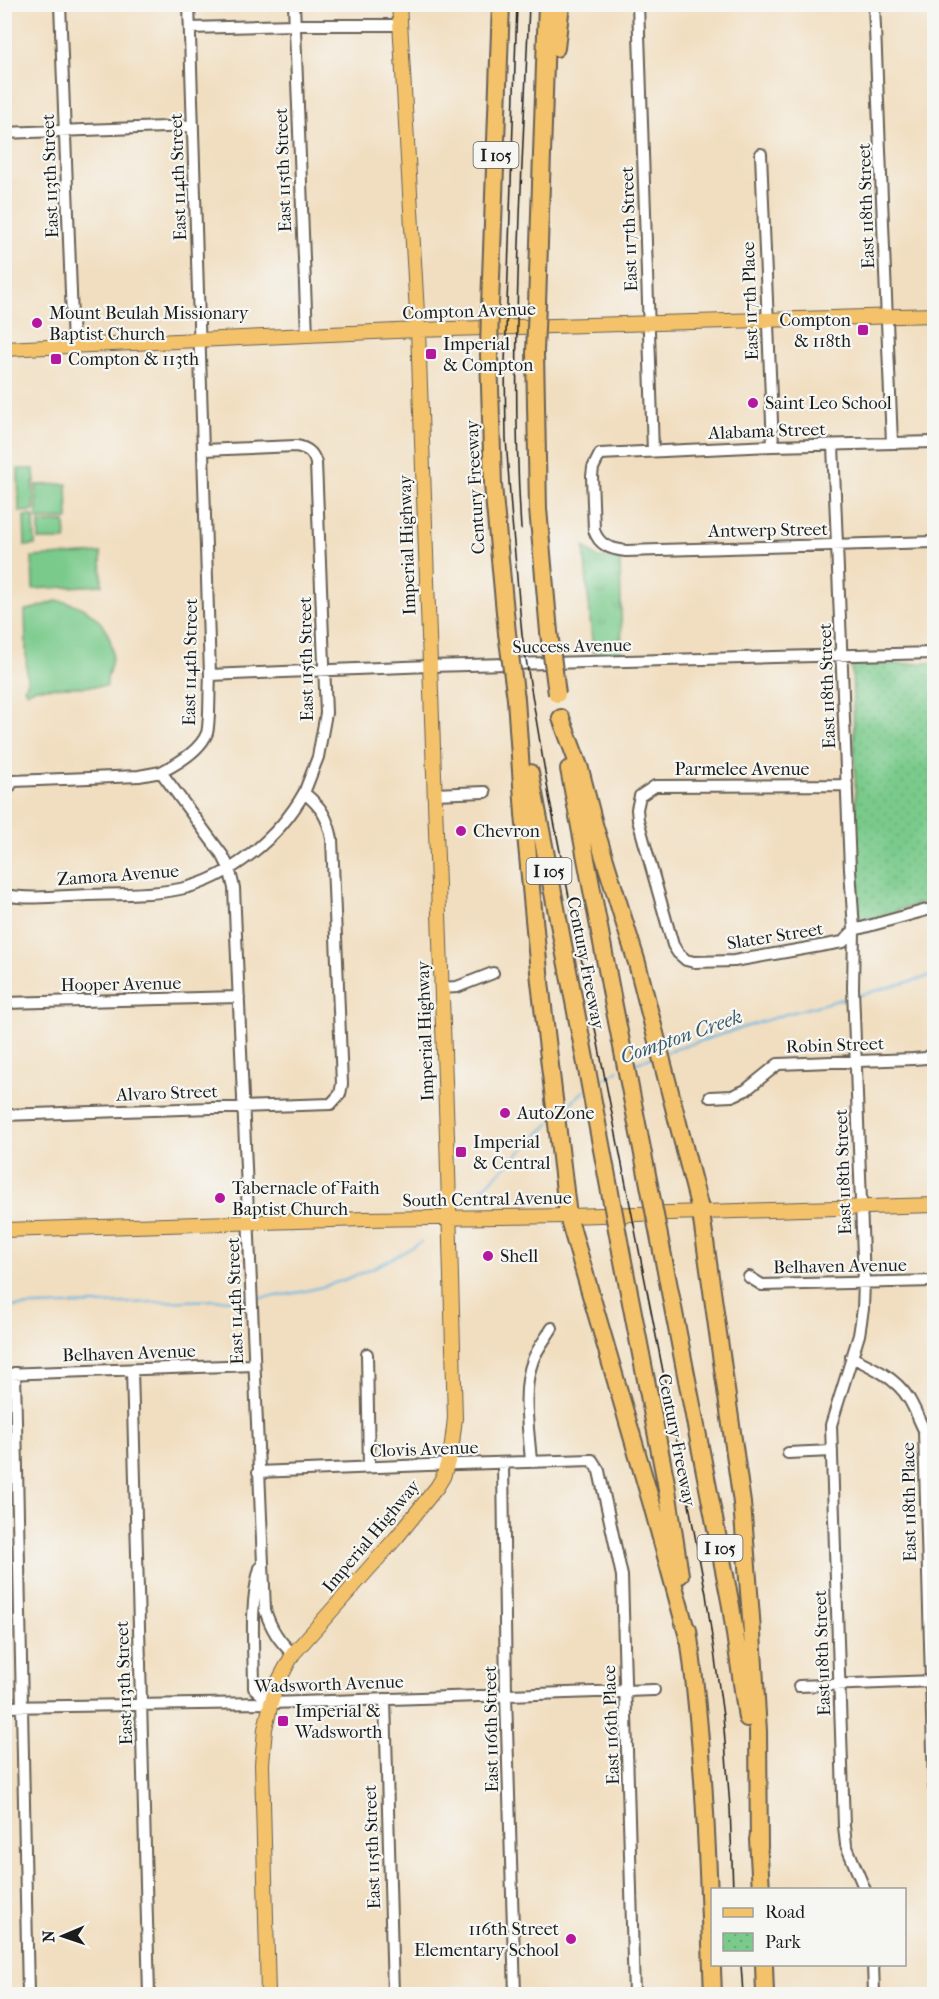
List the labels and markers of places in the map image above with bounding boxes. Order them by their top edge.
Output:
place label: Mount Beulah Missionary Baptist Church [49,303,250,345]
place label: Compton & 118th [779,310,852,352]
marker: Mount Beulah Missionary Baptist Church [30,316,44,330]
marker: Compton & 118th [856,323,870,337]
place label: Imperial & Compton [443,334,534,376]
marker: Imperial & Compton [424,347,438,361]
place label: Compton & 113th [68,349,199,370]
marker: Compton & 113th [49,352,63,366]
place label: Saint Leo School [765,393,892,414]
marker: Saint Leo School [746,396,760,410]
place label: Chevron [473,821,540,842]
marker: Chevron [454,824,468,838]
place label: AutoZone [516,1103,594,1124]
marker: AutoZone [498,1106,512,1120]
place label: Imperial & Central [473,1132,550,1174]
marker: Imperial & Central [454,1145,468,1159]
place label: Tabernacle of Faith Baptist Church [232,1178,380,1220]
marker: Tabernacle of Faith Baptist Church [213,1191,227,1205]
place label: Shell [500,1246,538,1267]
marker: Shell [481,1249,495,1263]
place label: Imperial & Wadsworth [294,1701,382,1743]
marker: Imperial & Wadsworth [276,1714,290,1728]
place label: 116th Street Elementary School [414,1919,560,1961]
marker: 116th Street Elementary School [564,1932,578,1946]

